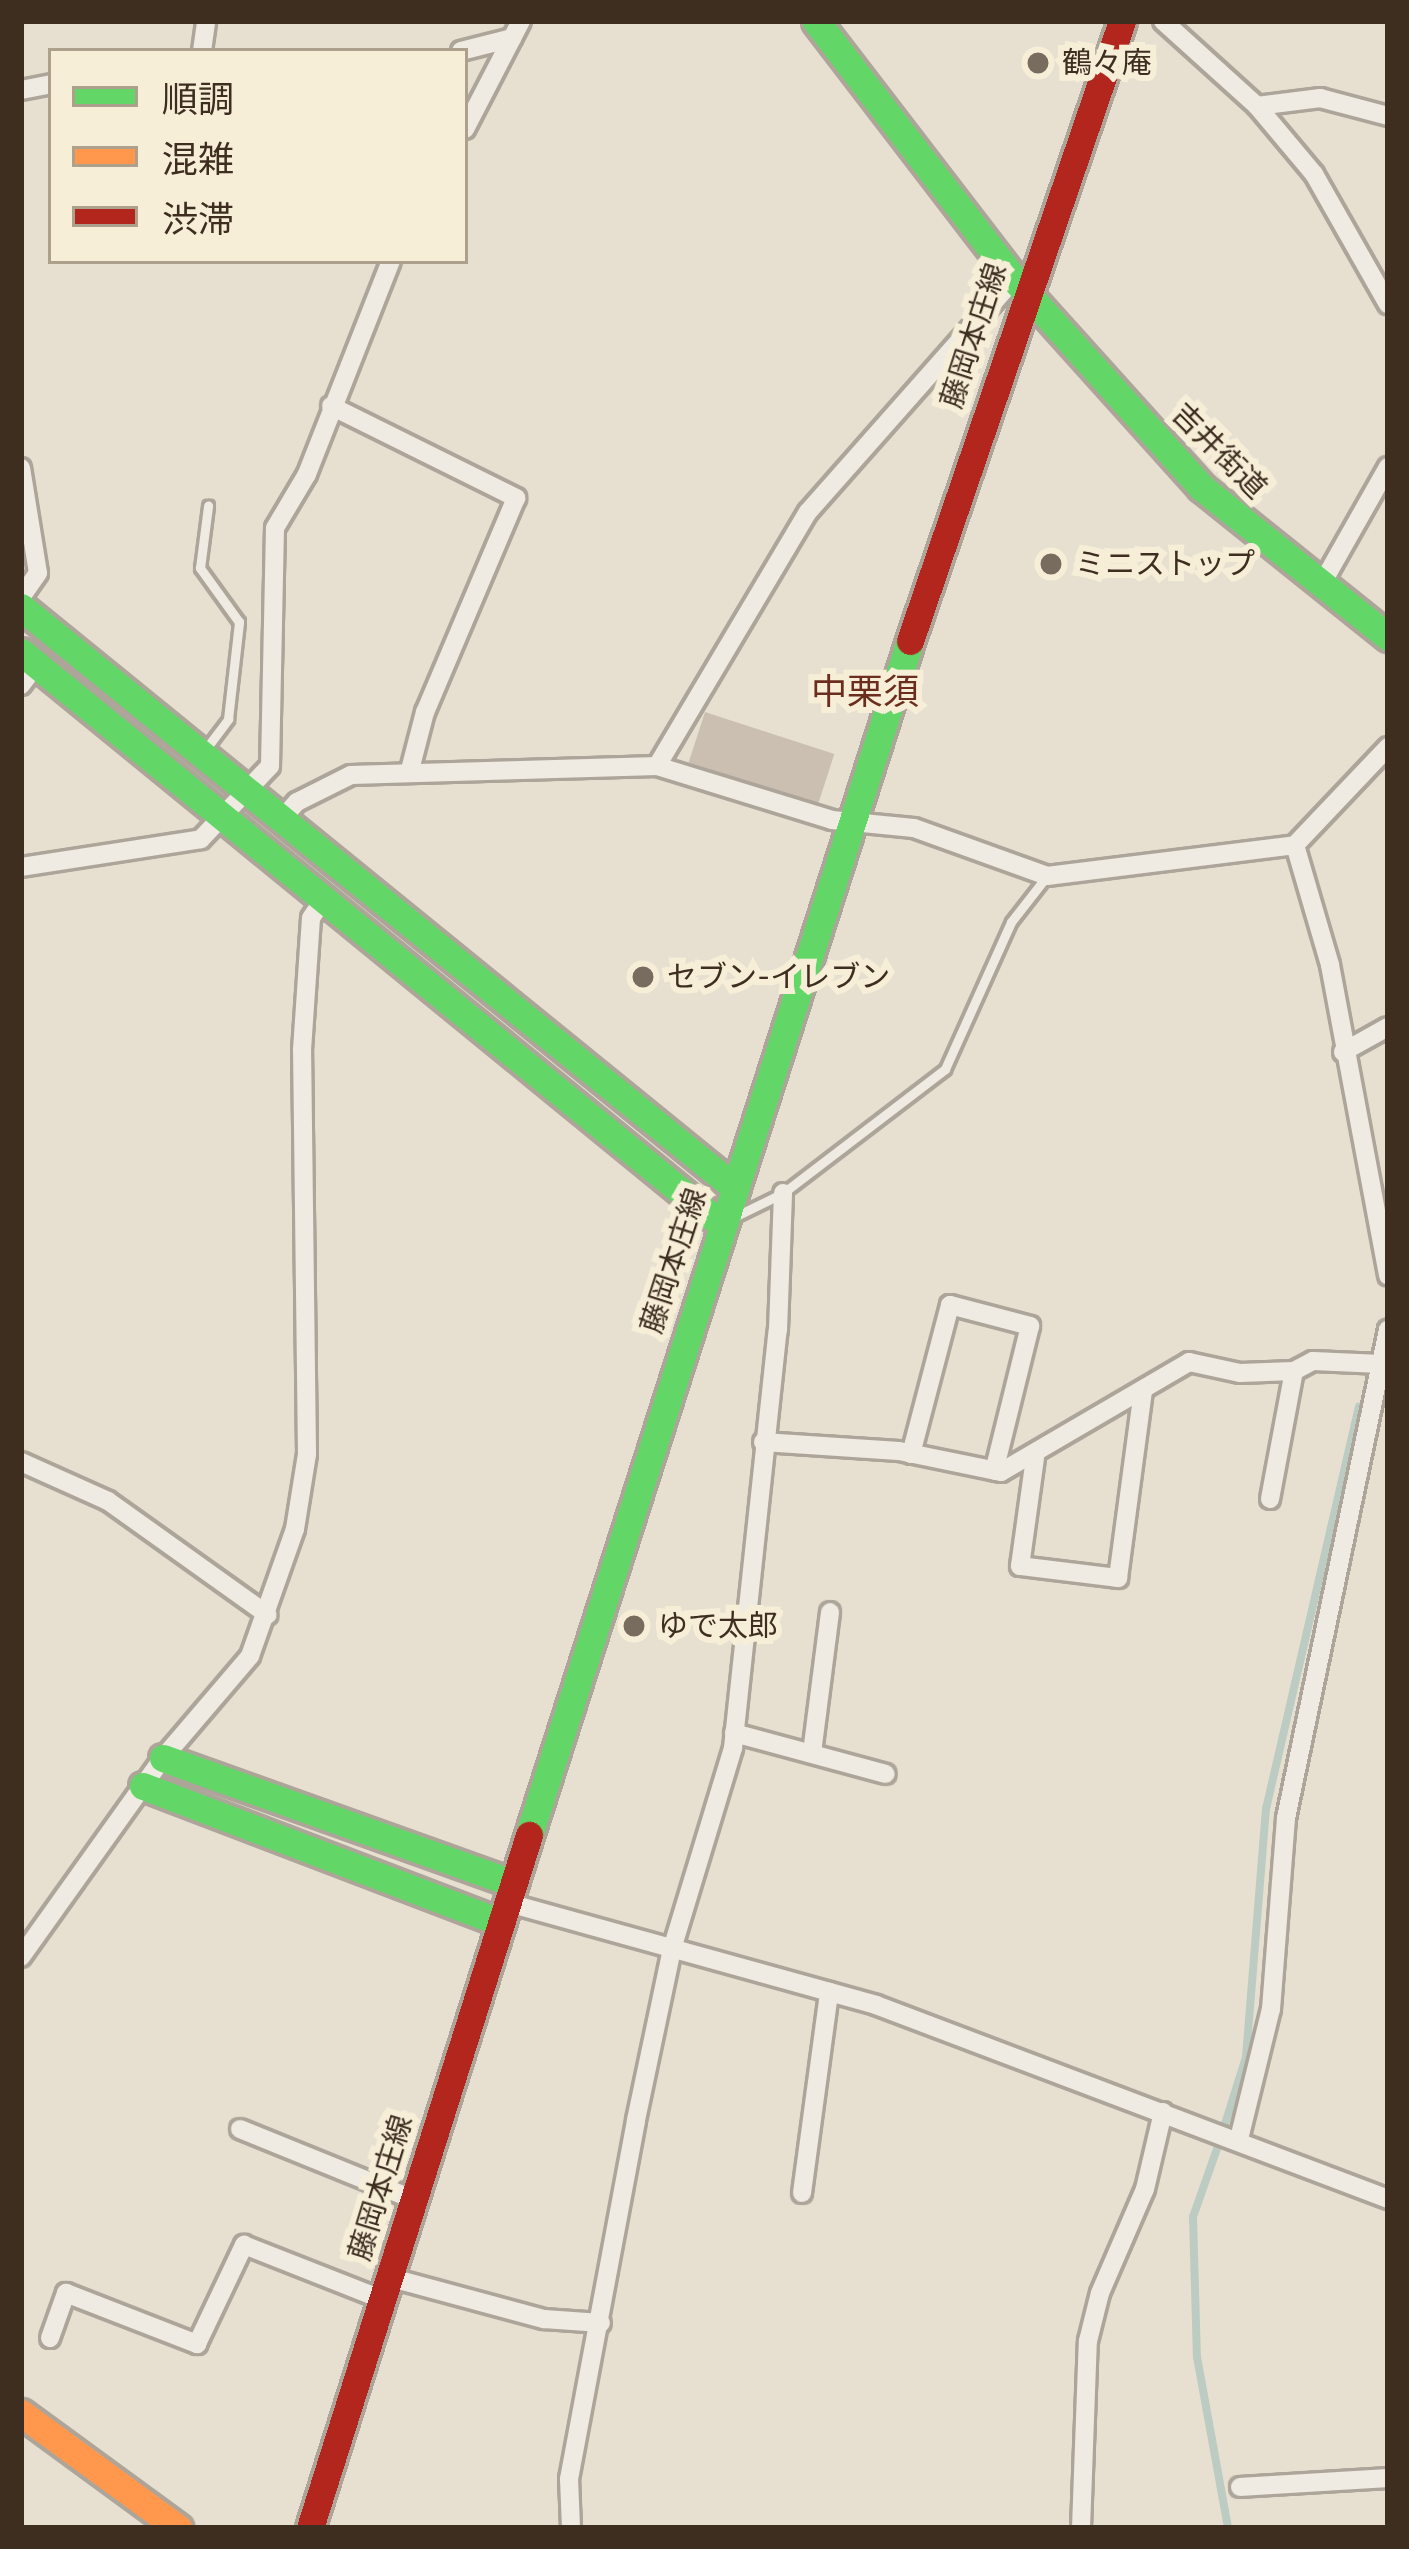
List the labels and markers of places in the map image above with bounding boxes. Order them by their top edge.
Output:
place label: 鶴々庵 [1062,45,1152,81]
marker: 鶴々庵 [1025,50,1051,76]
place label: ミニストップ [1075,546,1255,582]
marker: ミニストップ [1038,551,1064,577]
place label: セブン-イレブン [667,959,890,995]
marker: セブン-イレブン [630,964,656,990]
place label: ゆで太郎 [658,1608,778,1644]
marker: ゆで太郎 [621,1613,647,1639]

